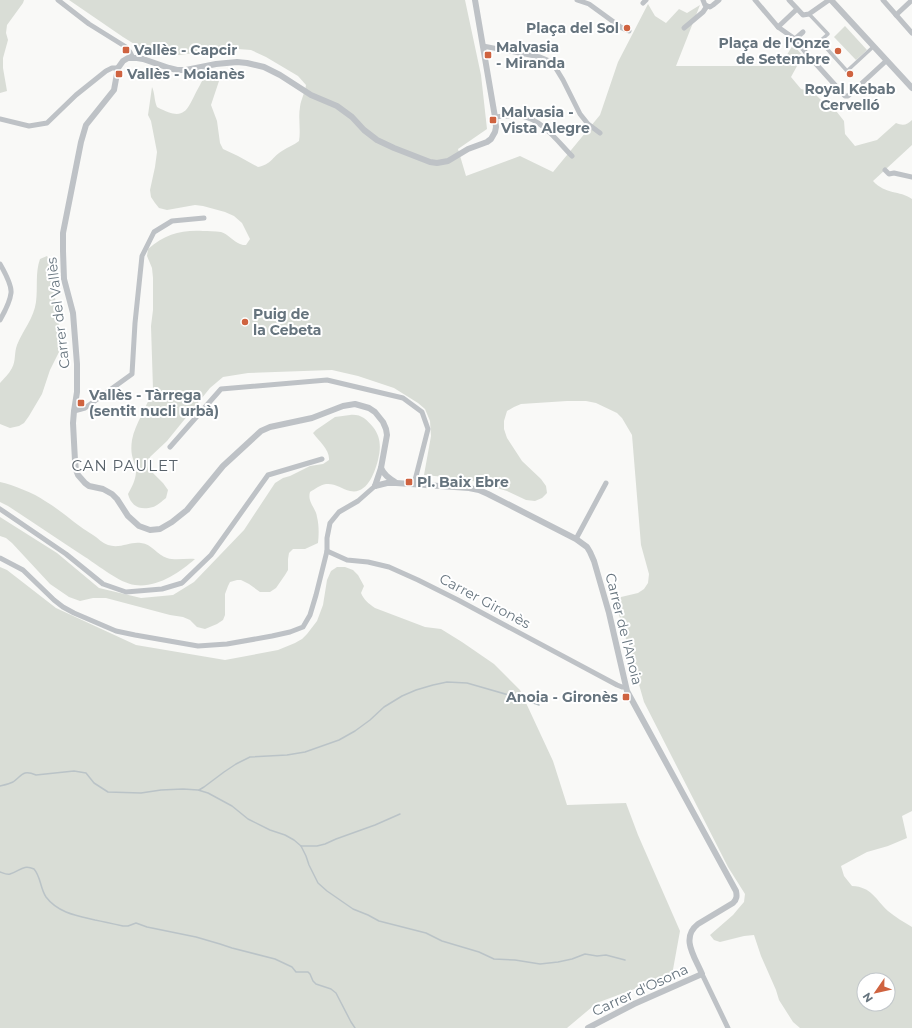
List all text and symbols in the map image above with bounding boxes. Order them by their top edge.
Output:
place label: Plaça del Sol [526,19,619,37]
marker: Plaça del Sol [622,23,632,33]
place label: Plaça de l'Onze de Setembre [718,34,830,68]
place label: Malvasia - Miranda [496,38,565,72]
place label: Vallès - Capcir [133,41,237,59]
marker: Vallès - Capcir [121,45,131,55]
marker: Plaça de l'Onze de Setembre [833,46,843,56]
marker: Malvasia - Miranda [483,50,493,60]
place label: Vallès - Moianès [126,65,245,83]
marker: Vallès - Moianès [114,69,124,79]
marker: Royal Kebab Cervelló [845,69,855,79]
place label: Royal Kebab Cervelló [805,80,896,114]
place label: Malvasia - Vista Alegre [500,103,590,137]
marker: Malvasia - Vista Alegre [488,115,498,125]
street label: Carrer del Vallès [42,256,74,370]
place label: Puig de la Cebeta [253,305,322,339]
marker: Puig de la Cebeta [240,317,250,327]
place label: Vallès - Tàrrega (sentit nucli urbà) [88,386,219,420]
marker: Vallès - Tàrrega (sentit nucli urbà) [76,398,86,408]
district label: CAN PAULET [71,456,179,475]
place label: Pl. Baix Ebre [417,473,509,491]
marker: Pl. Baix Ebre [404,477,414,487]
street label: Carrer Gironès [436,570,534,633]
street label: Carrer de l'Anoia [601,571,647,687]
place label: Anoia - Gironès [505,688,619,706]
marker: Anoia - Gironès [621,692,631,702]
street label: Carrer d'Osona [589,960,691,1020]
north arrow [856,972,896,1012]
text: N [859,990,876,1005]

